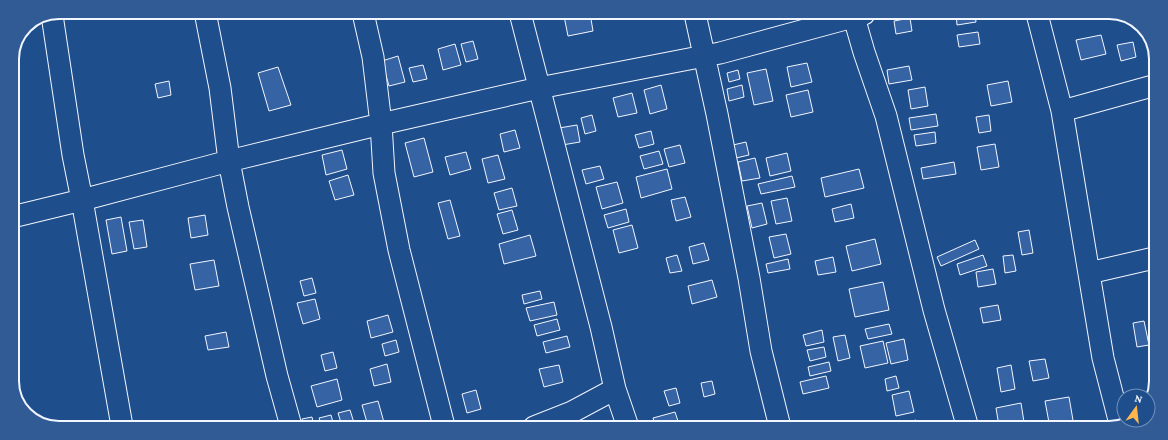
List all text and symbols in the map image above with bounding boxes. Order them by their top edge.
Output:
north arrow [1116,388,1156,428]
text: N [1133,392,1144,405]

